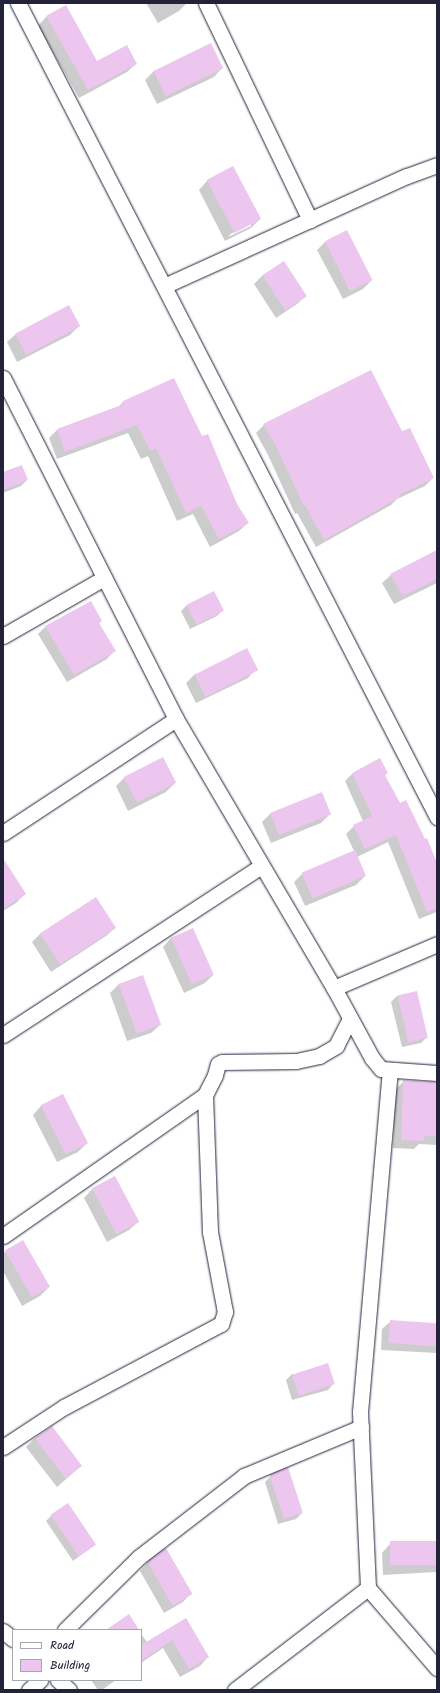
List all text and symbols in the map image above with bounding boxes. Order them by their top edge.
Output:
legend [12,1629,142,1681]
text: Road [50,1636,74,1655]
text: Building [50,1656,90,1675]

